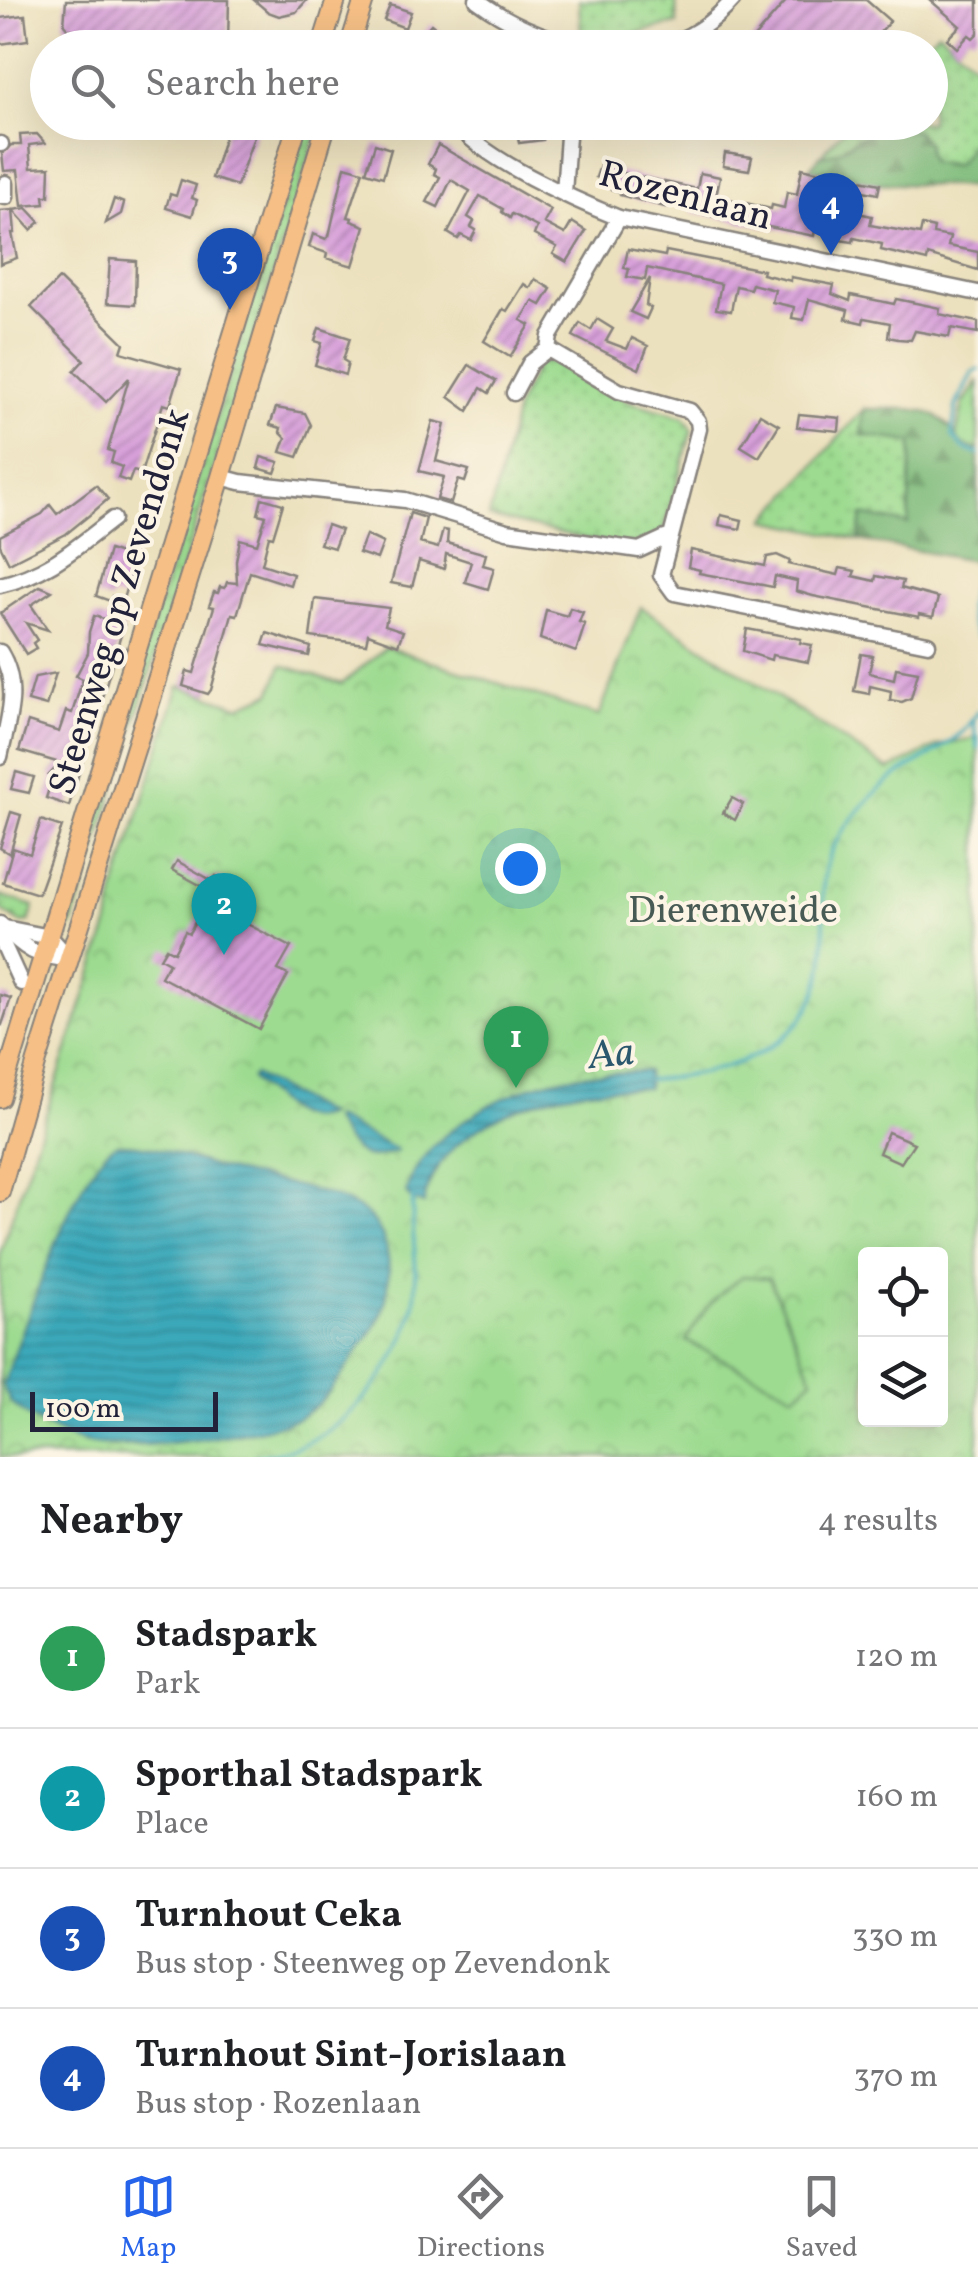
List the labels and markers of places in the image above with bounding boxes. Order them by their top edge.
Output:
pin: 4 [798,172,864,255]
pin: 3 [198,228,262,310]
pin: 2 [192,872,256,955]
pin: 1 [484,1006,548,1088]

